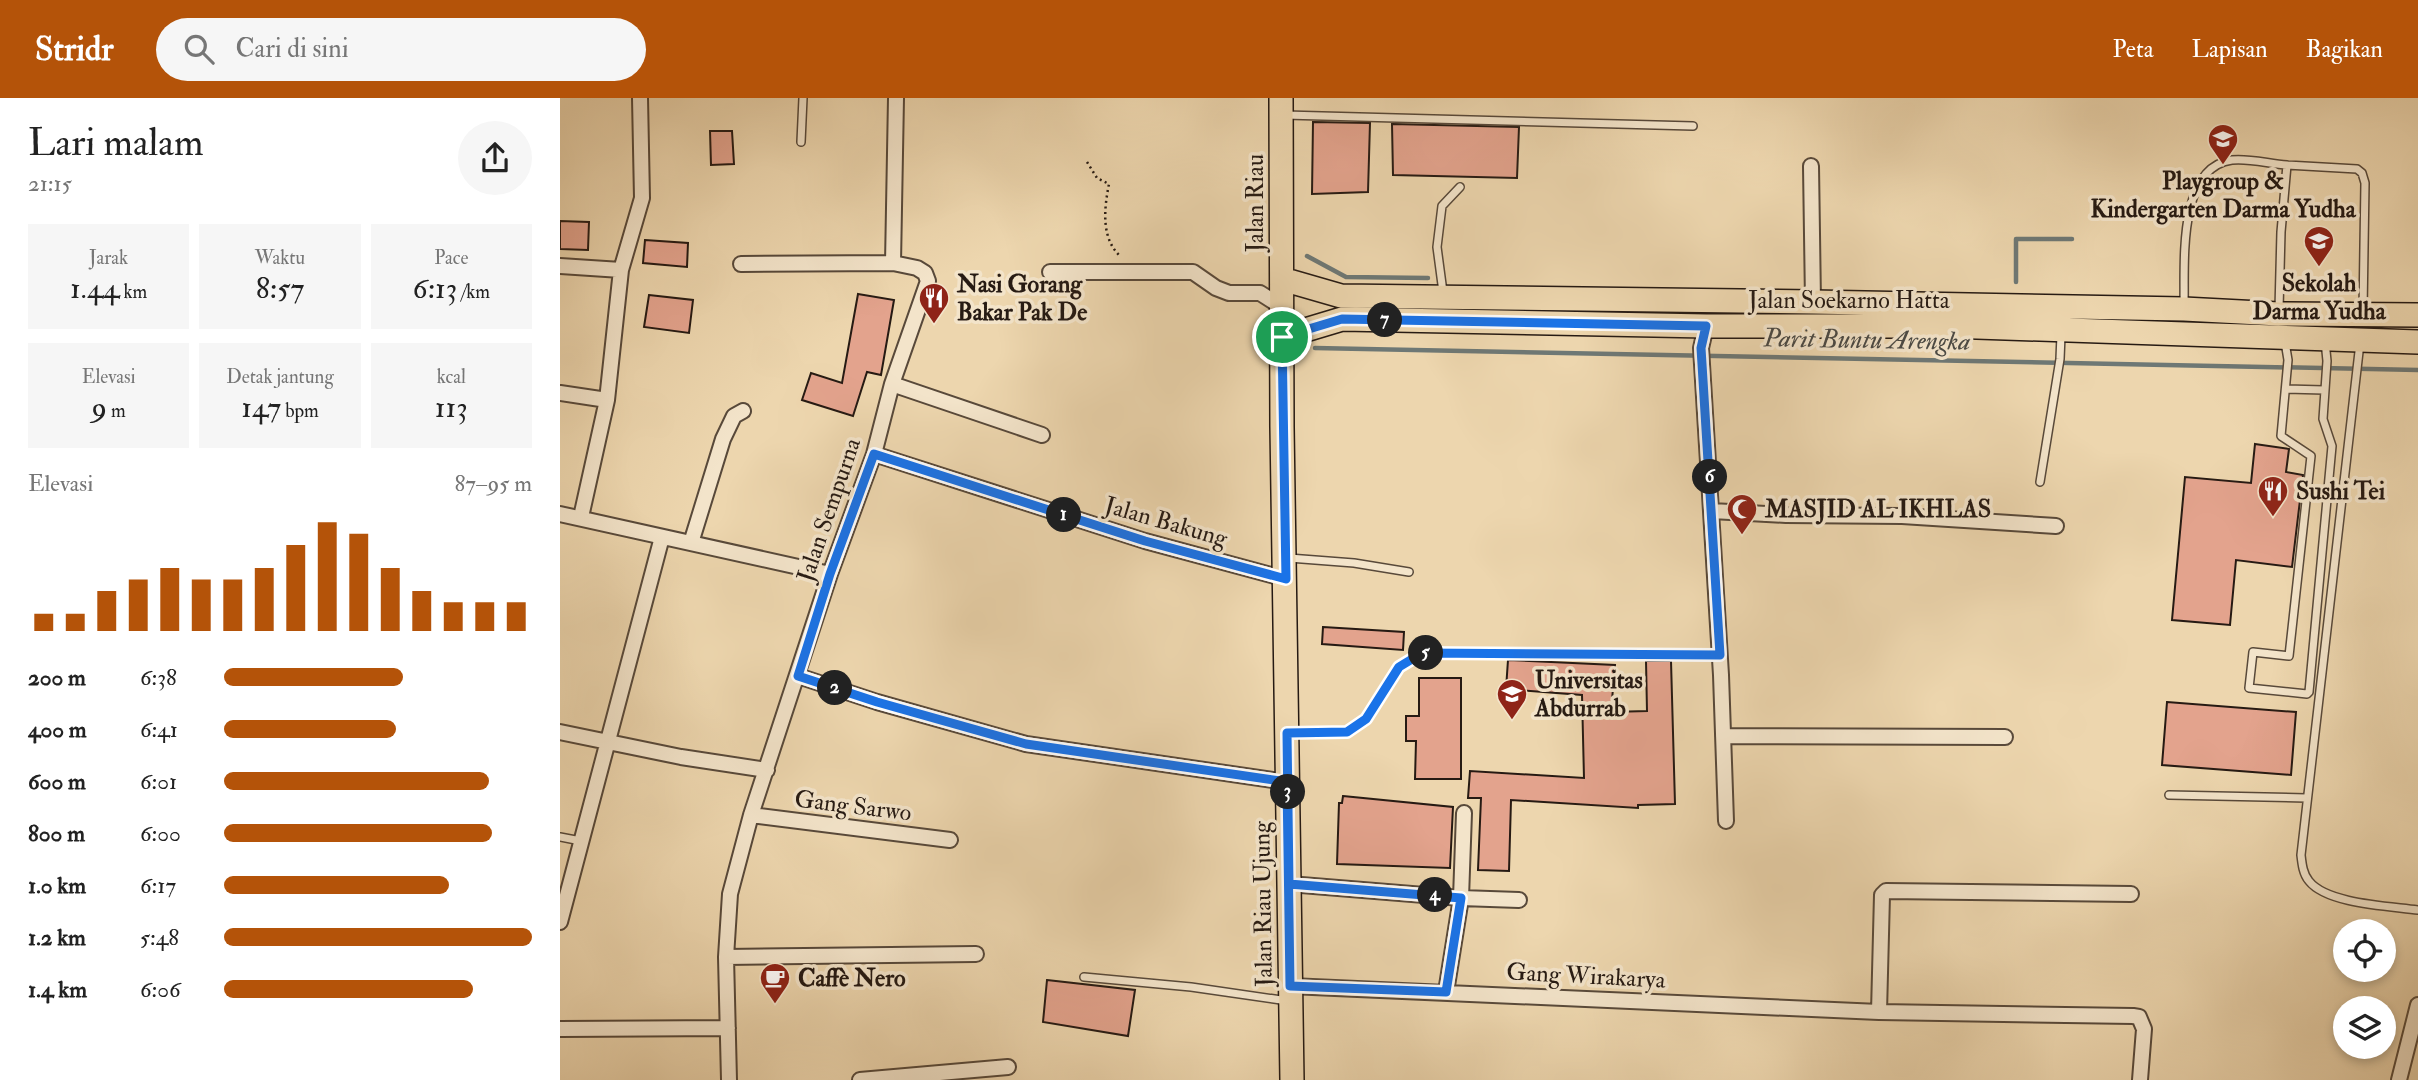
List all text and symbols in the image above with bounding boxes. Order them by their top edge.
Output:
search box [156,18,646,81]
text: Stridr [35,29,114,70]
icon: search [180,30,218,68]
text: Cari di sini [236,33,349,65]
text: Peta [2112,34,2154,65]
text: Lapisan [2192,34,2268,65]
text: Bagikan [2306,34,2383,65]
text: Lari malam [28,119,203,167]
button: share [458,121,532,195]
school or university icon: Playgroup & Kindergarten Darma Yudha [2206,122,2240,166]
street label: Jalan Riau [1240,154,1271,253]
place label: Playgroup & Kindergarten Darma Yudha [2090,166,2357,225]
text: 21:15 [28,169,72,198]
school or university icon: Sekolah Darma Yudha [2302,224,2336,268]
text: Jarak [89,246,128,270]
text: Waktu [255,246,305,270]
text: Pace [434,246,468,270]
place label: Sekolah Darma Yudha [2252,268,2387,327]
place label: Nasi Gorang Bakar Pak De [956,269,1087,328]
text: 1.44 [70,270,119,307]
text: 8:57 [256,270,304,307]
text: 6:13 [413,270,457,307]
text: km [119,280,147,304]
text: /km [457,280,490,304]
restaurant icon: Nasi Gorang Bakar Pak De [917,281,951,325]
street label: Jalan Soekarno Hatta [1747,285,1951,316]
pin: 7 [1368,302,1402,338]
pin [1252,307,1312,367]
text: 7 [1380,307,1389,331]
icon: arrive [1263,318,1301,356]
water label: Parit Buntu Arengka [1762,322,1971,358]
text: Elevasi [82,365,136,389]
text: Detak jantung [226,365,334,389]
text: kcal [437,365,466,389]
text: 9 [92,389,107,426]
text: 147 [241,389,281,426]
text: 113 [435,389,468,426]
text: m [107,399,126,423]
text: bpm [281,399,319,423]
street label: Jalan Sempurna [790,433,868,587]
pin: 6 [1692,460,1728,494]
text: 6 [1705,464,1714,488]
text: Elevasi [28,469,93,498]
text: 87–95 m [454,469,532,498]
restaurant icon: Sushi Tei [2256,474,2290,518]
place label: Sushi Tei [2296,476,2386,507]
street label: Jalan Bakung [1100,489,1232,555]
mosque icon: MASJID AL IKHLAS [1725,492,1759,536]
place label: MASJID AL IKHLAS [1764,494,1991,525]
pin: 1 [1046,498,1082,532]
text: 1 [1060,502,1067,526]
pin: 5 [1408,636,1444,670]
text: 5 [1421,640,1430,664]
text: 200 m [28,663,86,692]
text: 6:38 [140,663,177,692]
place label: Universitas Abdurrab [1534,665,1643,724]
pin: 2 [818,670,852,706]
text: 2 [830,675,839,699]
school or university icon: Universitas Abdurrab [1495,677,1529,721]
text: 400 m [28,715,87,744]
text: 6:41 [140,715,178,744]
text: 600 m [28,767,86,796]
text: 6:01 [140,767,177,796]
pin: 3 [1270,774,1306,810]
text: 3 [1284,779,1291,803]
street label: Gang Sarwo [793,783,913,829]
text: 800 m [28,819,85,848]
text: 6:00 [140,819,181,848]
street label: Jalan Riau Ujung [1246,820,1280,988]
text: 1.0 km [28,871,86,900]
text: 6:17 [140,871,176,900]
pin: 4 [1418,878,1452,912]
text: 4 [1429,882,1440,906]
map controls [2333,919,2396,1059]
button: locate [2333,919,2396,982]
text: 1.2 km [28,923,86,952]
text: 5:48 [140,923,179,952]
street label: Gang Wirakarya [1506,956,1667,996]
cafe icon: Caffè Nero [758,961,792,1005]
place label: Caffè Nero [798,963,906,994]
text: 1.4 km [28,975,87,1004]
text: 6:06 [140,975,181,1004]
button: layers [2333,996,2396,1059]

